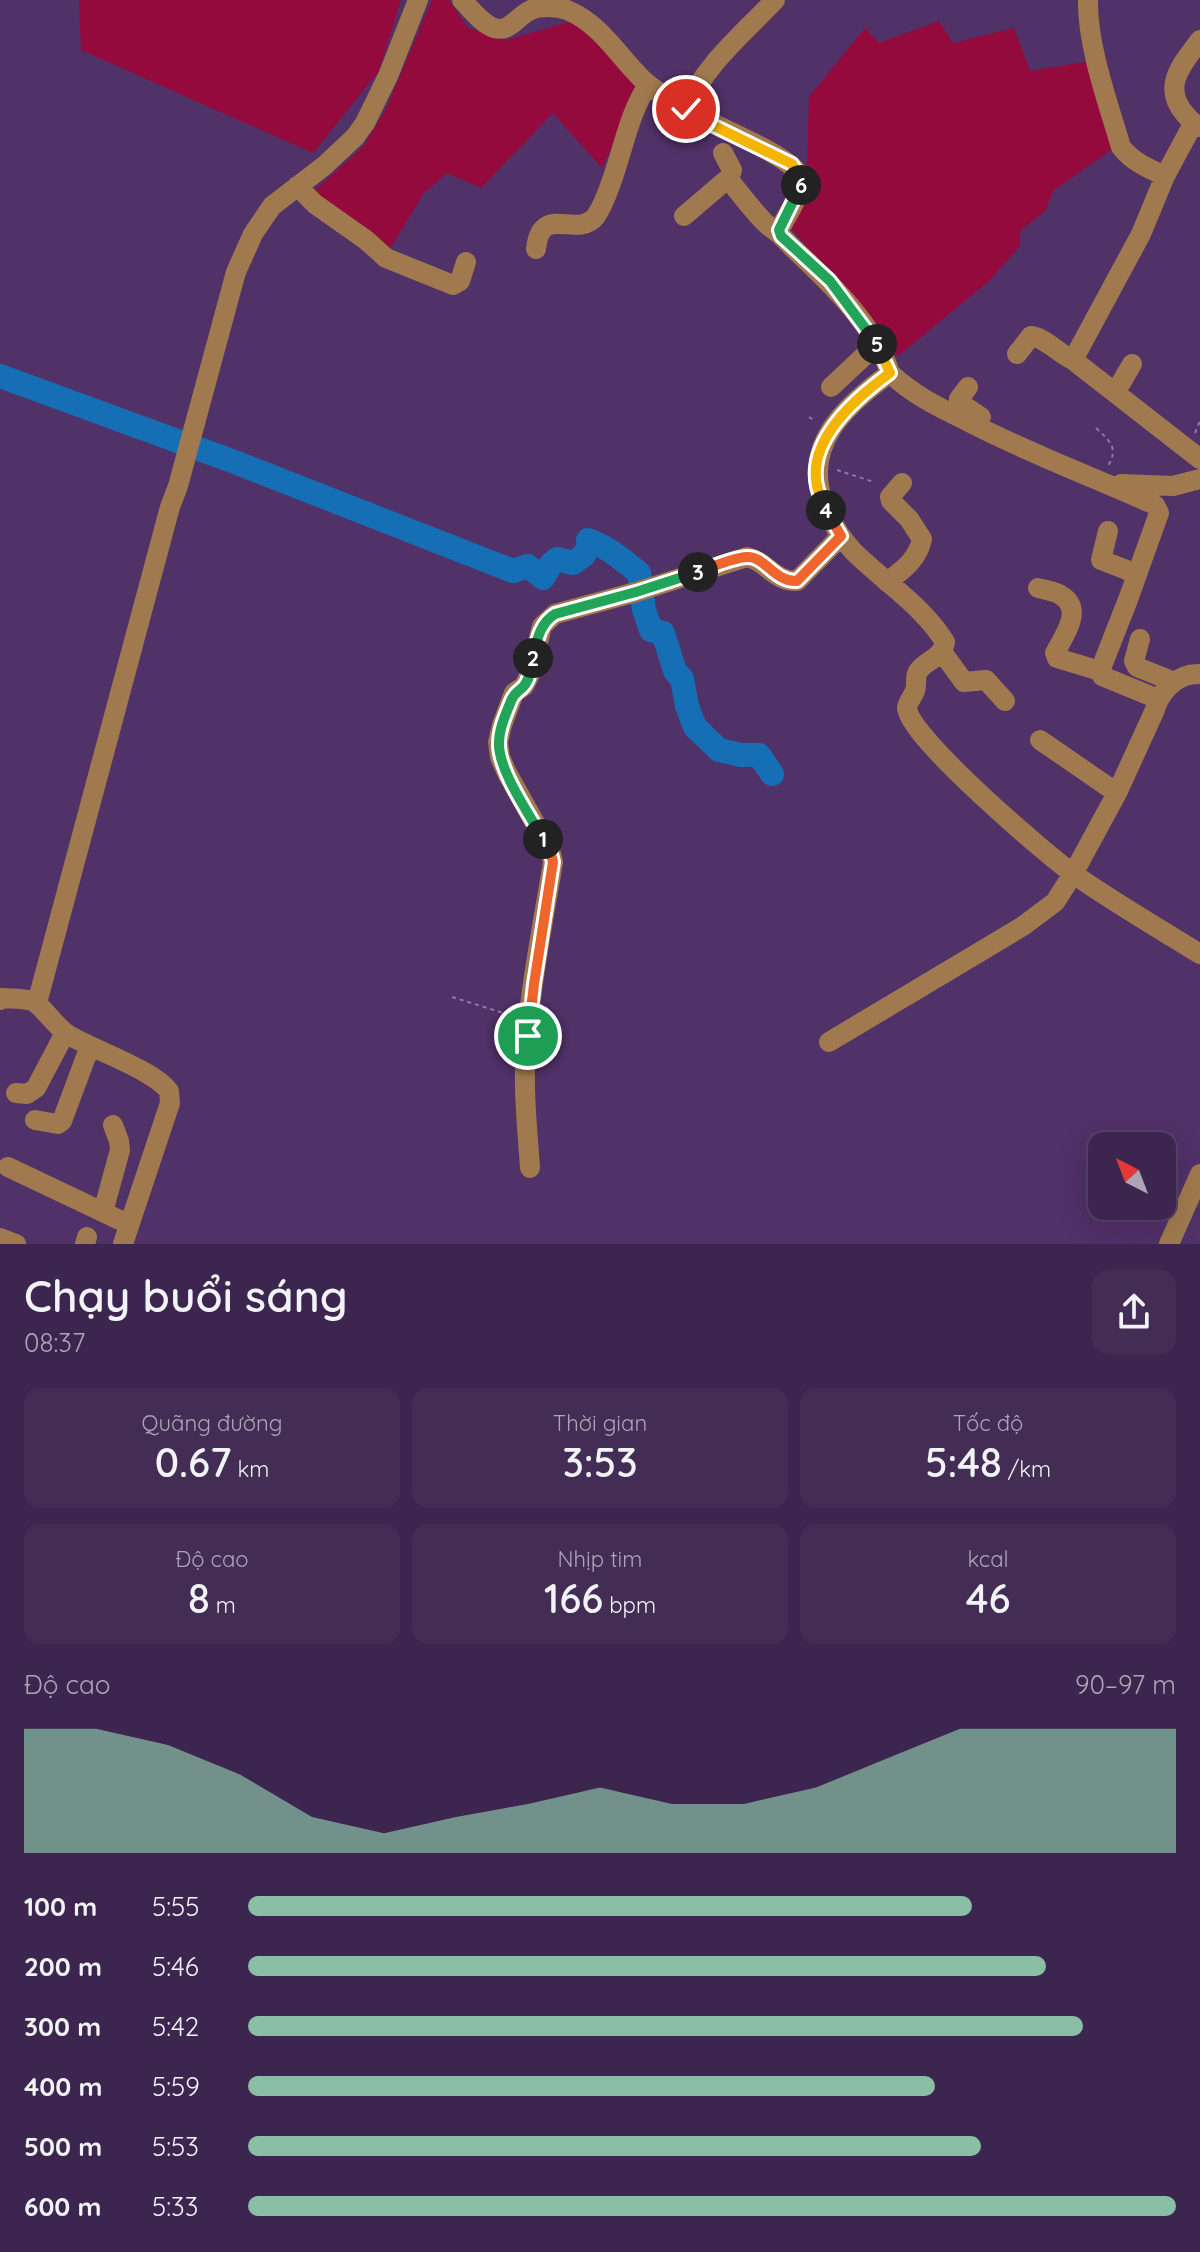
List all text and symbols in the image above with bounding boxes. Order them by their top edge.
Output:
pin [652,75,720,143]
icon: check [664,87,708,131]
pin: 6 [781,165,821,205]
text: 6 [795,171,807,199]
pin: 5 [857,324,897,364]
text: 5 [871,330,883,358]
pin: 4 [806,490,846,530]
text: 4 [820,496,832,524]
pin: 3 [678,552,718,592]
text: 3 [692,558,704,586]
pin: 2 [513,638,553,678]
text: 2 [527,644,539,672]
pin: 1 [523,819,563,859]
text: 1 [539,825,547,853]
pin [494,1002,562,1070]
icon: arrive [506,1014,550,1058]
north arrow [1088,1132,1176,1220]
map controls [1088,1132,1176,1220]
text: Chạy buổi sáng [24,1268,348,1323]
button: share [1092,1270,1176,1354]
text: 08:37 [24,1326,85,1359]
text: Quãng đường [142,1409,282,1437]
text: Thời gian [553,1409,647,1437]
text: Tốc độ [953,1409,1023,1437]
text: 0.67 [155,1437,231,1487]
text: 3:53 [562,1437,638,1487]
text: 5:48 [925,1437,1002,1487]
text: km [231,1455,269,1483]
text: /km [1002,1455,1051,1483]
text: Độ cao [175,1545,249,1573]
text: Nhịp tim [558,1545,642,1573]
text: kcal [967,1545,1009,1573]
text: 8 [188,1573,210,1623]
text: 166 [544,1573,603,1623]
text: 46 [966,1573,1010,1623]
text: m [210,1591,236,1619]
text: bpm [603,1591,656,1619]
text: Độ cao [24,1668,110,1701]
text: 90–97 m [1075,1668,1176,1701]
text: 100 m [24,1890,97,1923]
text: 5:55 [152,1890,199,1923]
text: 200 m [24,1950,102,1983]
text: 5:46 [152,1950,199,1983]
text: 300 m [24,2010,101,2043]
text: 5:42 [152,2010,199,2043]
text: 400 m [24,2070,102,2103]
text: 5:59 [152,2070,200,2103]
text: 500 m [24,2130,102,2163]
text: 5:53 [152,2130,199,2163]
text: 600 m [24,2190,102,2223]
text: 5:33 [152,2190,198,2223]

